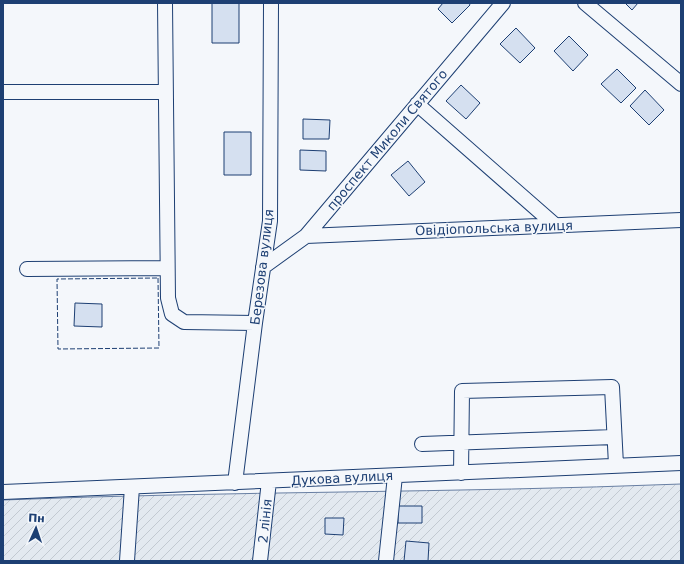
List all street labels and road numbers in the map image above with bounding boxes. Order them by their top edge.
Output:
street label: проспект Миколи Святого [324,67,450,213]
street label: Березова вулиця [247,208,277,326]
street label: Овідіопольська вулиця [415,218,573,238]
street label: Дукова вулиця [291,468,393,488]
street label: 2 лінія [255,498,275,544]

